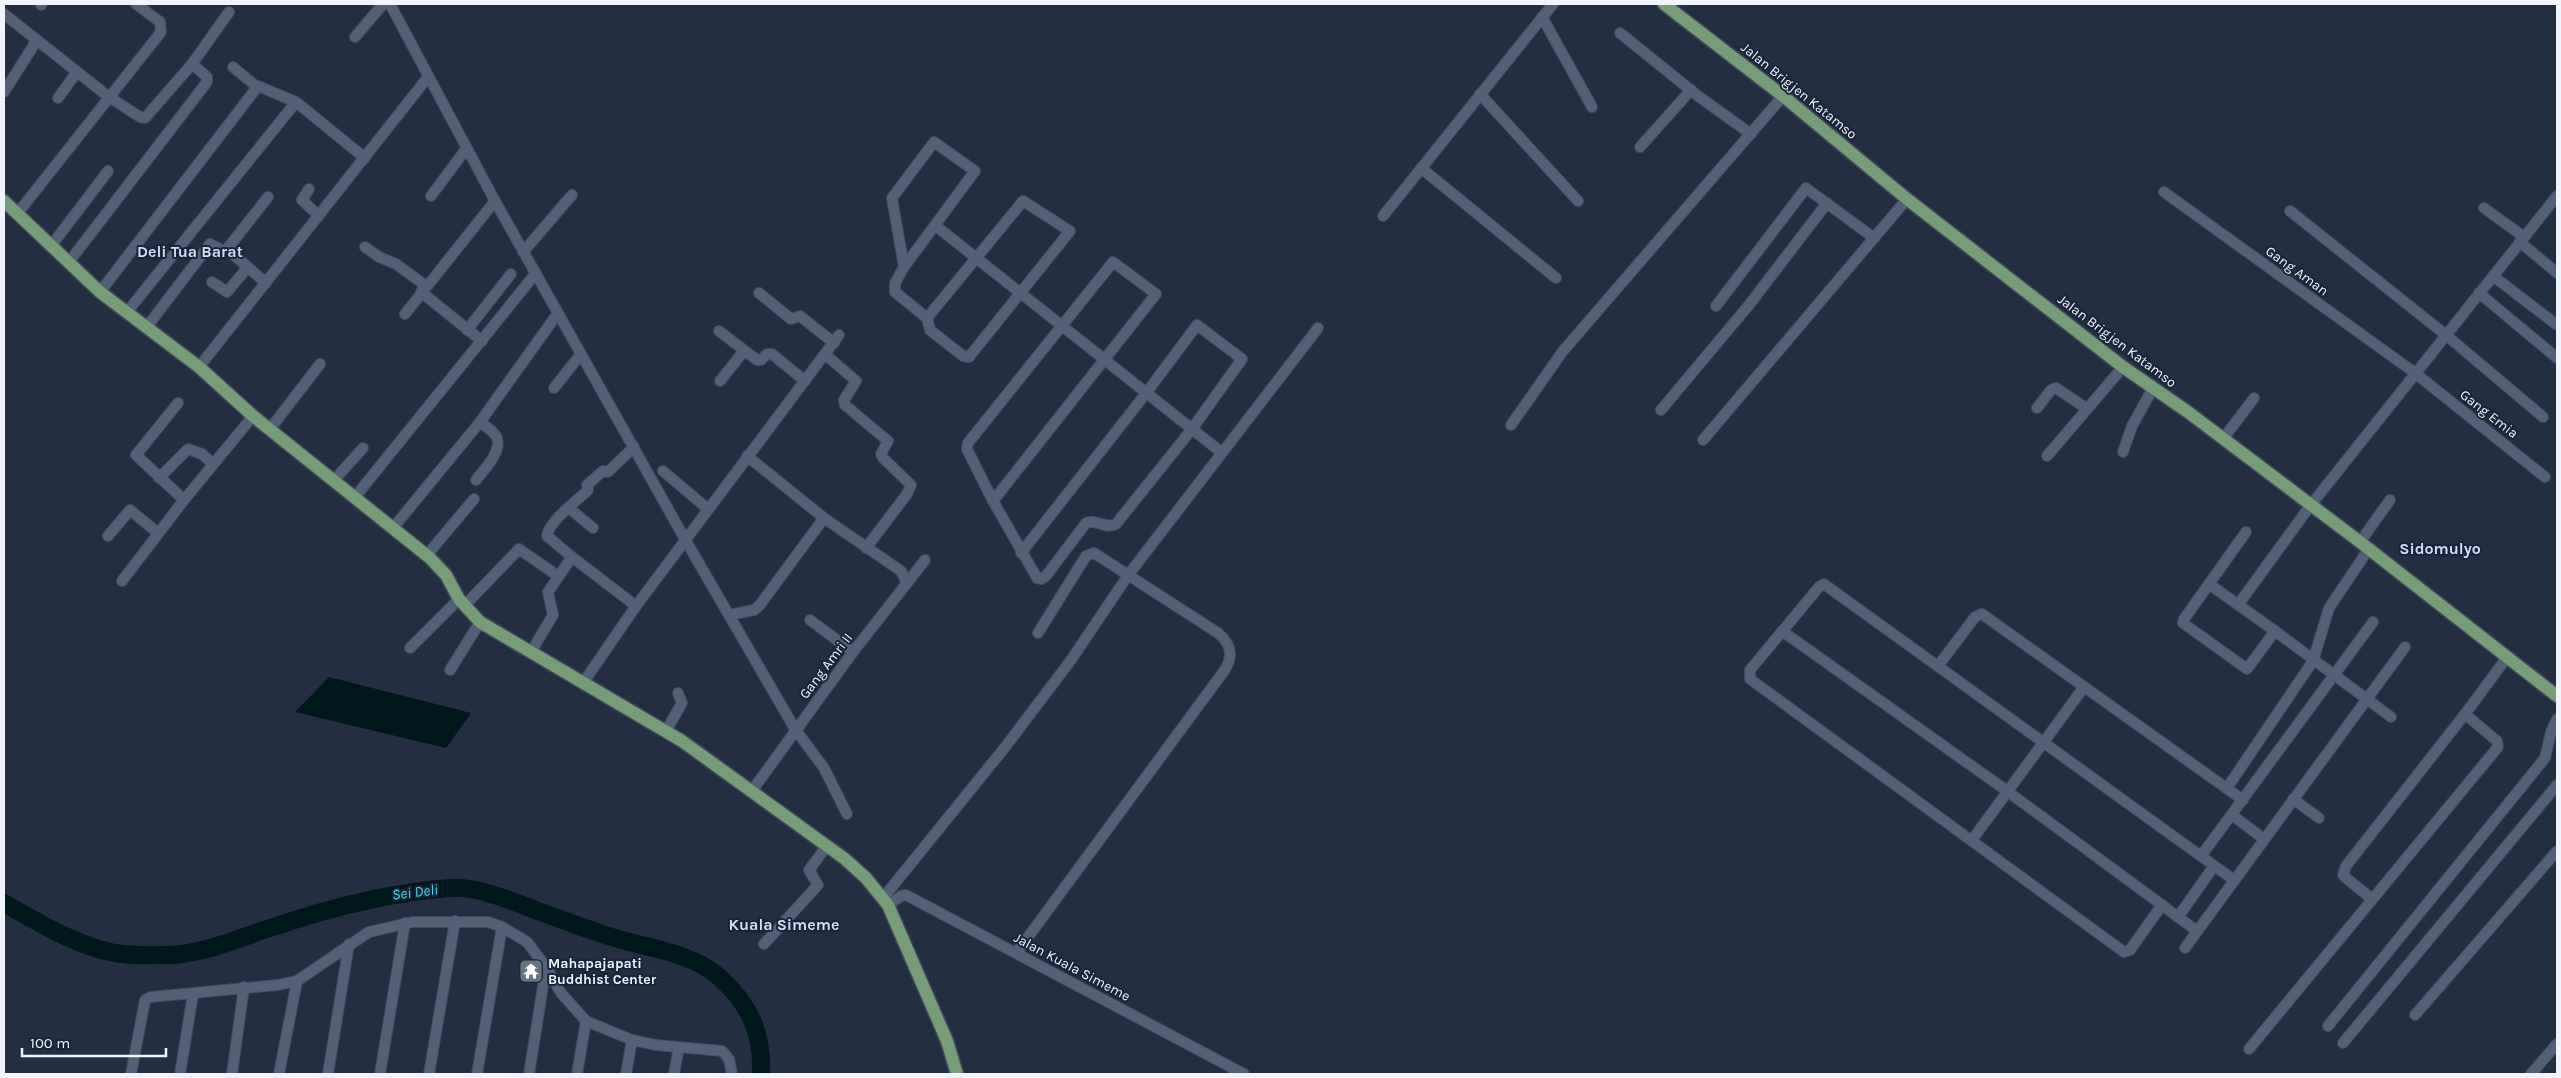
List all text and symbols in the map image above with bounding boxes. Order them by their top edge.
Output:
street label: Jalan Brigjen Katamso [1738,39,1860,143]
district label: Deli Tua Barat [137,242,243,261]
street label: Gang Aman [2262,242,2332,300]
street label: Jalan Brigjen Katamso [2054,291,2180,391]
street label: Gang Emia [2456,386,2522,442]
district label: Sidomulyo [2399,539,2481,558]
street label: Gang Amri II [796,630,856,702]
water label: Sei Deli [391,880,439,904]
district label: Kuala Simeme [729,915,839,934]
street label: Jalan Kuala Simeme [1011,929,1133,1005]
place label: Mahapajapati Buddhist Center [548,955,657,988]
temple icon: Mahapajapati Buddhist Center [518,958,544,984]
scale bar [22,1026,166,1058]
text: 100 m [30,1034,70,1052]

